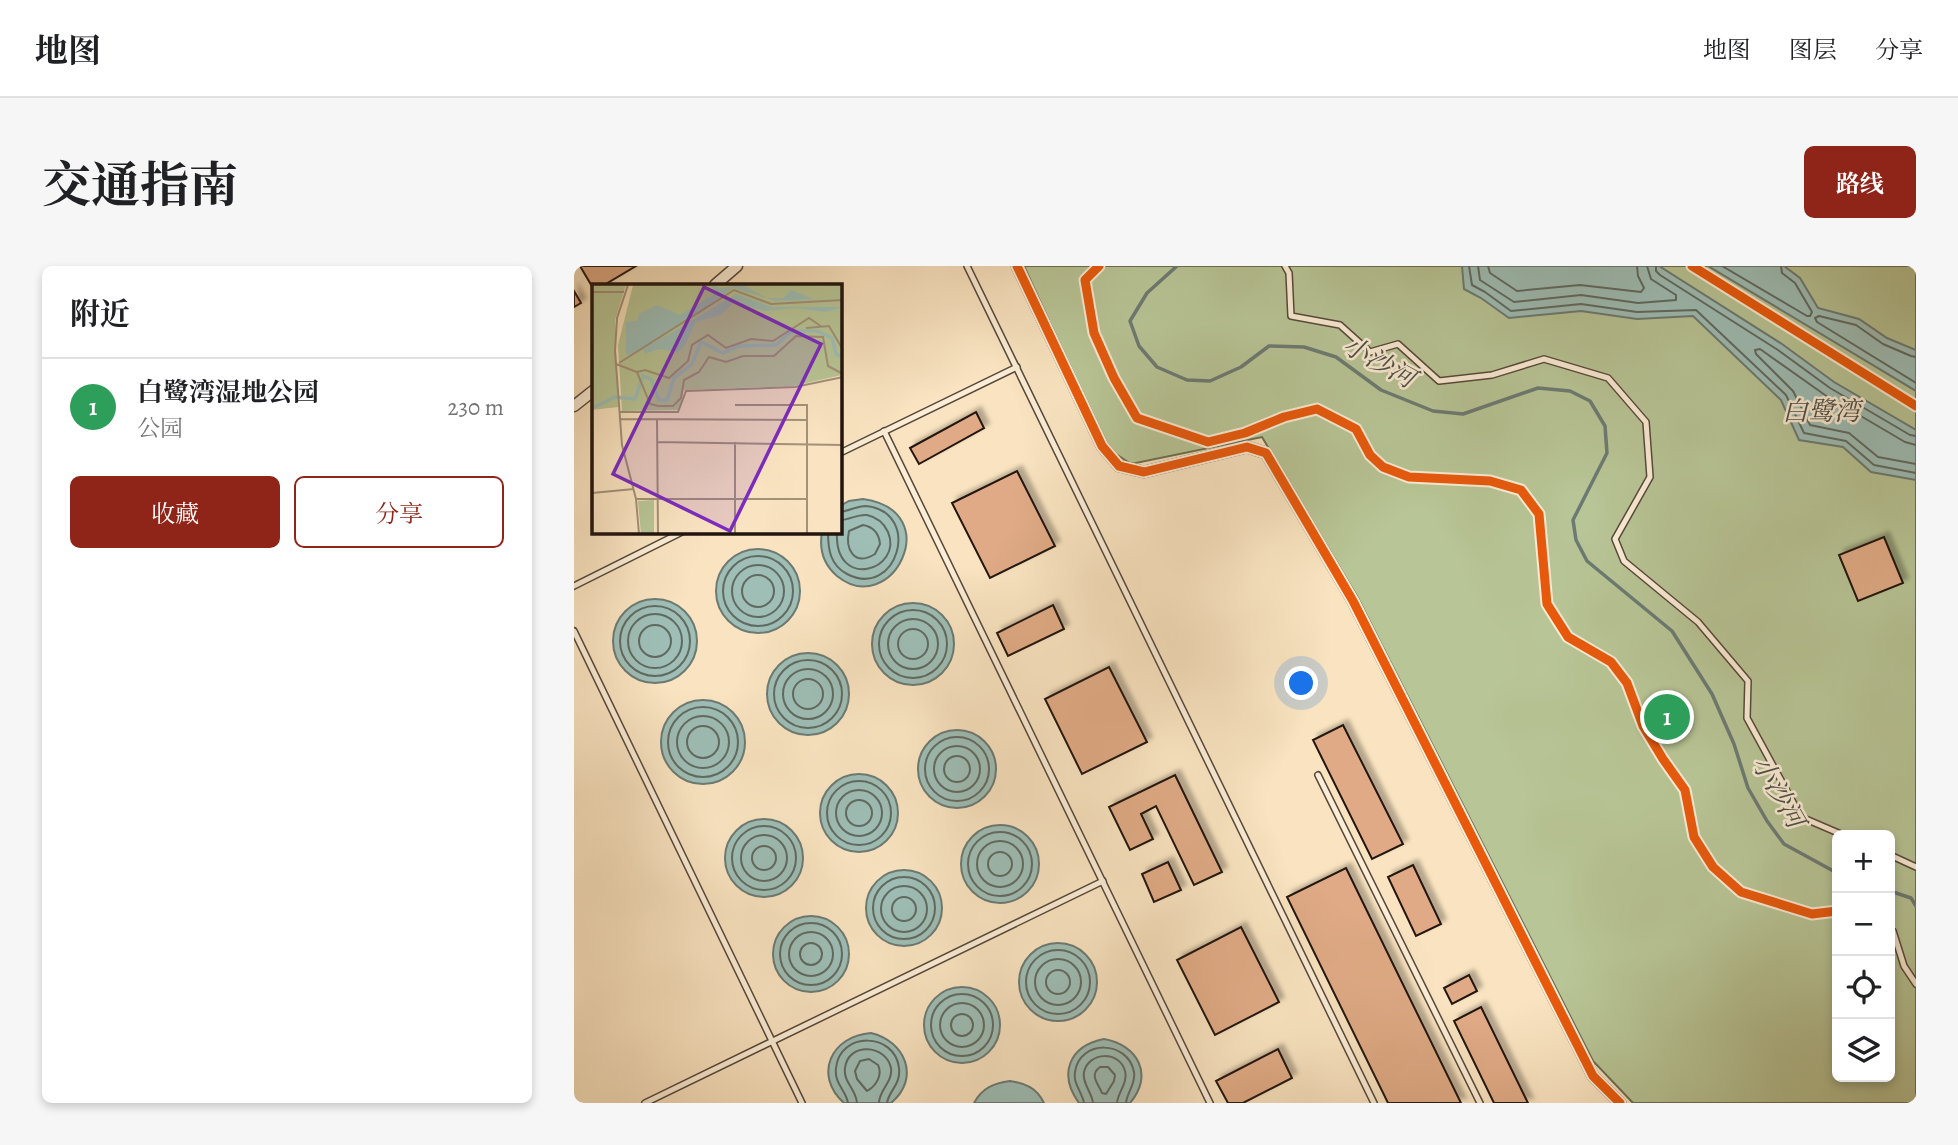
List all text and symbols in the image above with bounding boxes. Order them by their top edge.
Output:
text: 地图 [35,28,101,73]
text: 地图 [1703,34,1751,66]
text: 图层 [1789,34,1837,66]
text: 分享 [1875,34,1923,66]
button: 路线 [1804,146,1916,218]
text: 交通指南 [42,152,238,219]
inset map [592,284,842,534]
text: 附近 [70,294,130,334]
water label: 小沙河 [1336,328,1425,398]
text: 白鹭湾湿地公园 [137,375,319,410]
text: 1 [89,392,97,423]
text: 230 m [448,392,504,423]
water label: 白鹭湾 [1782,394,1864,429]
text: 公园 [137,413,183,444]
button: 收藏 [70,476,280,548]
button: 分享 [294,476,504,548]
your location [1284,666,1318,700]
pin: 1 [1644,691,1690,743]
water label: 小沙河 [1743,749,1815,838]
map controls [1832,830,1895,1082]
button: + [1832,830,1895,893]
button: − [1832,893,1895,956]
button: locate [1832,956,1895,1019]
button: layers [1832,1019,1895,1082]

